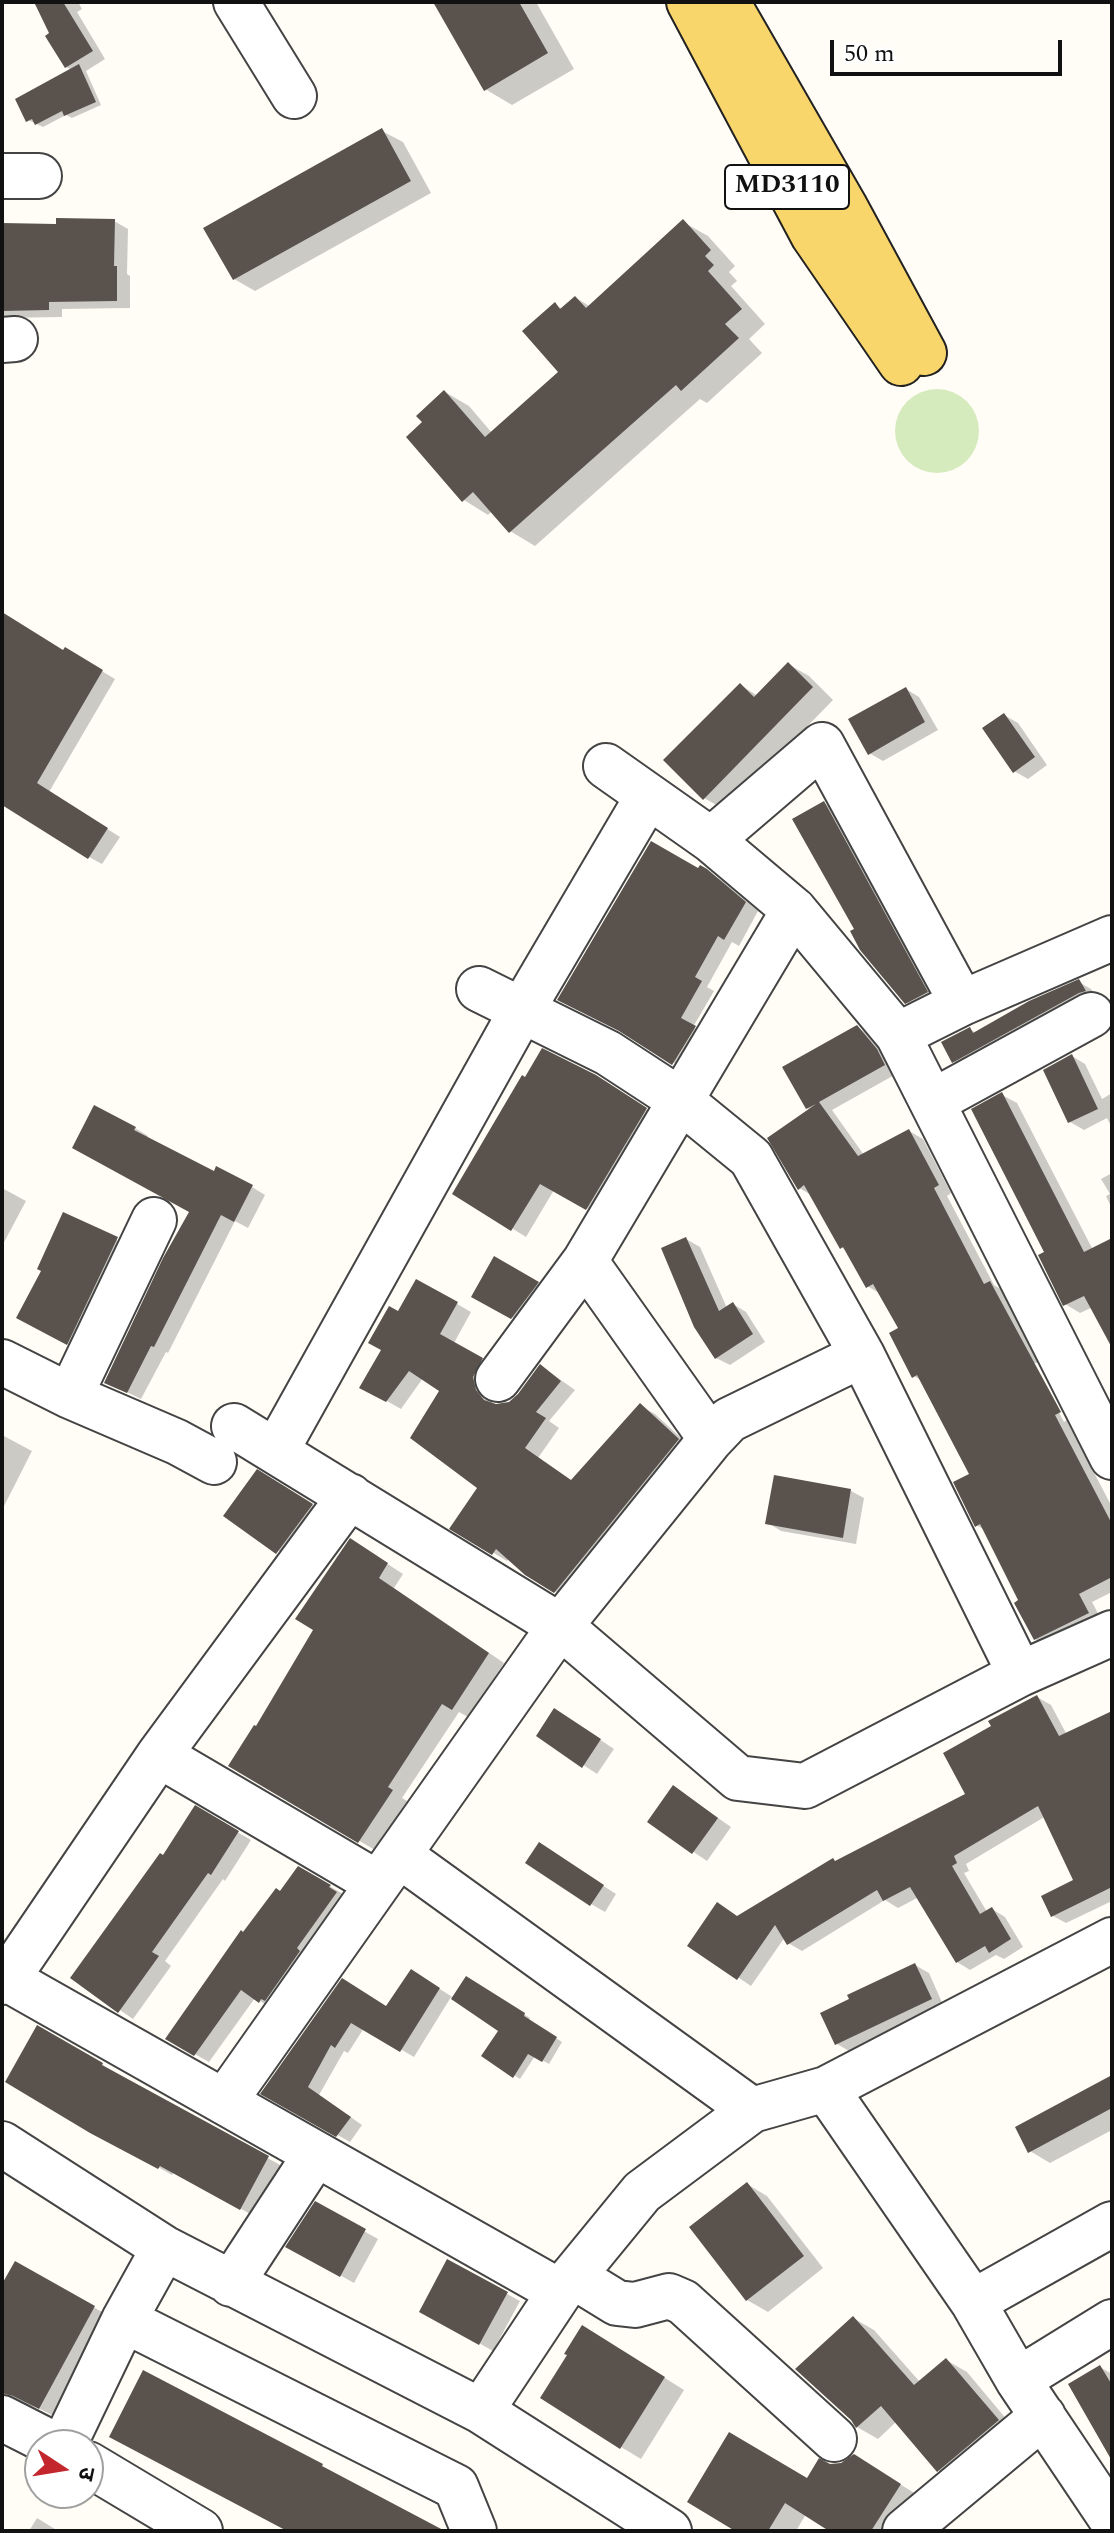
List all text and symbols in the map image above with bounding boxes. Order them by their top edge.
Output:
scale bar [834,24,1066,74]
text: 50 m [844,36,895,72]
road number: MD3110 [725,165,849,209]
north arrow [24,2429,104,2509]
text: उ [69,2464,103,2483]

